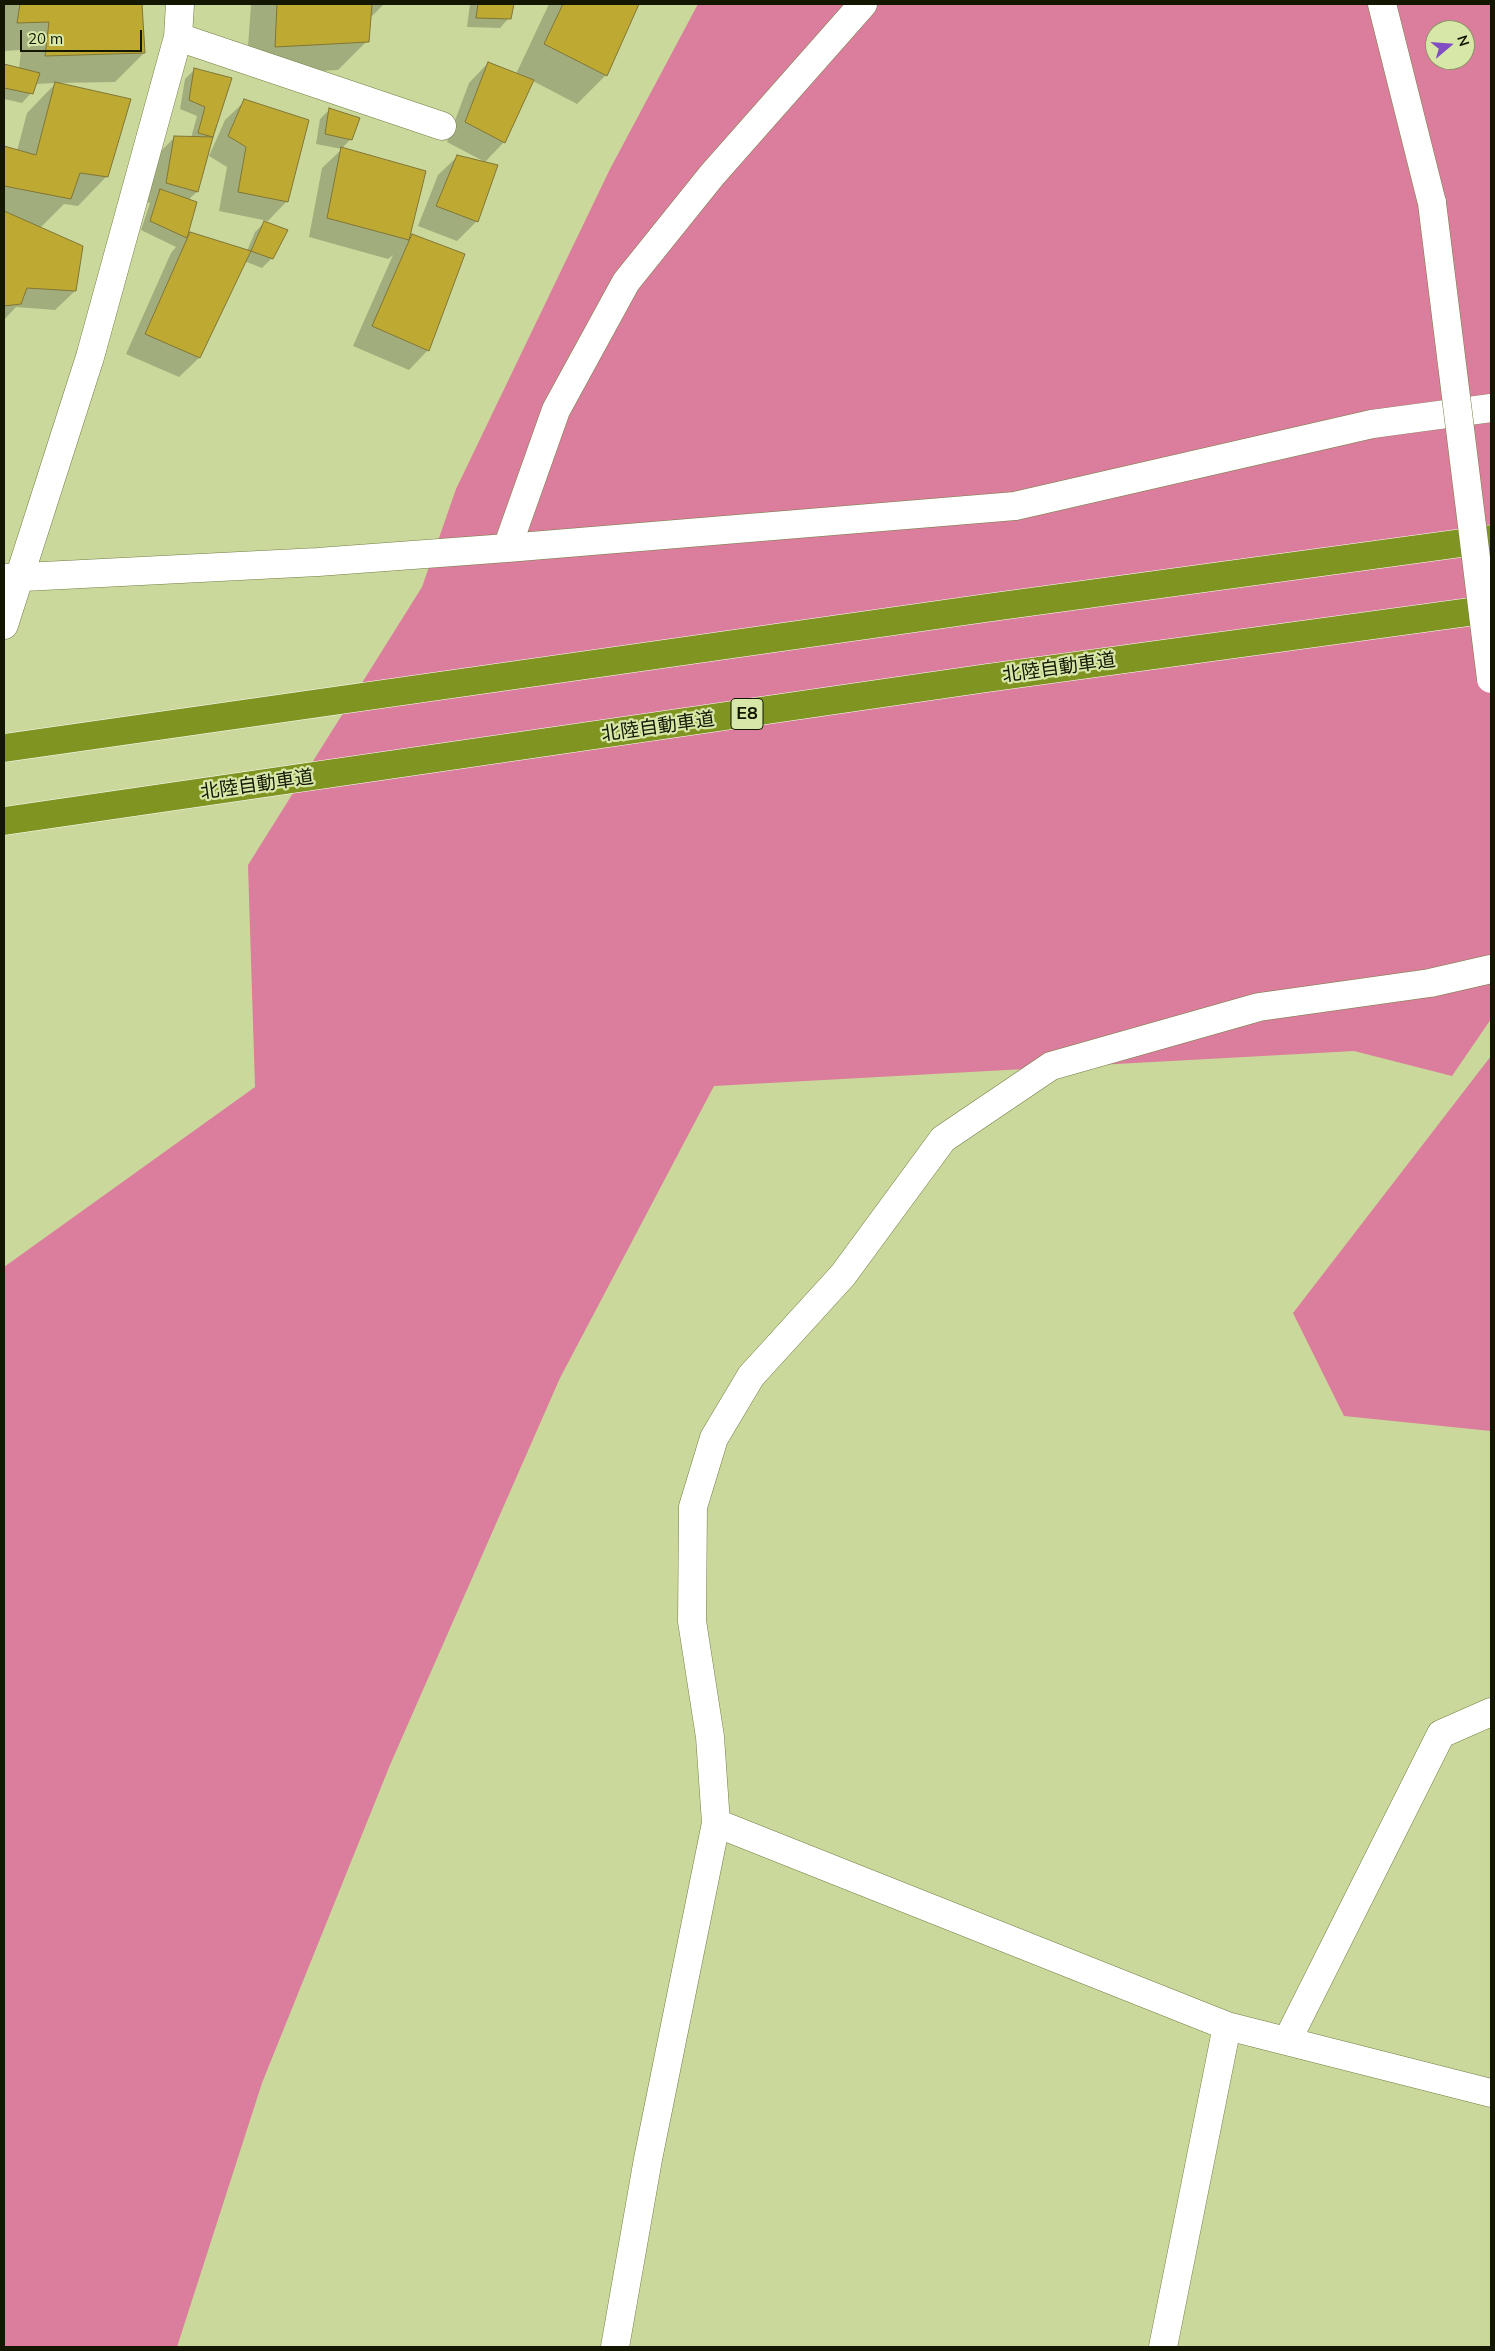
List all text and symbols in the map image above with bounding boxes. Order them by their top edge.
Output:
scale bar [22,20,145,52]
north arrow [1425,20,1475,70]
text: 20 m [28,29,63,48]
text: N [1453,33,1474,48]
street label: 北陸自動車道 [1001,649,1117,687]
road number: E8 [731,699,763,730]
street label: 北陸自動車道 [600,708,716,746]
street label: 北陸自動車道 [199,766,315,804]

